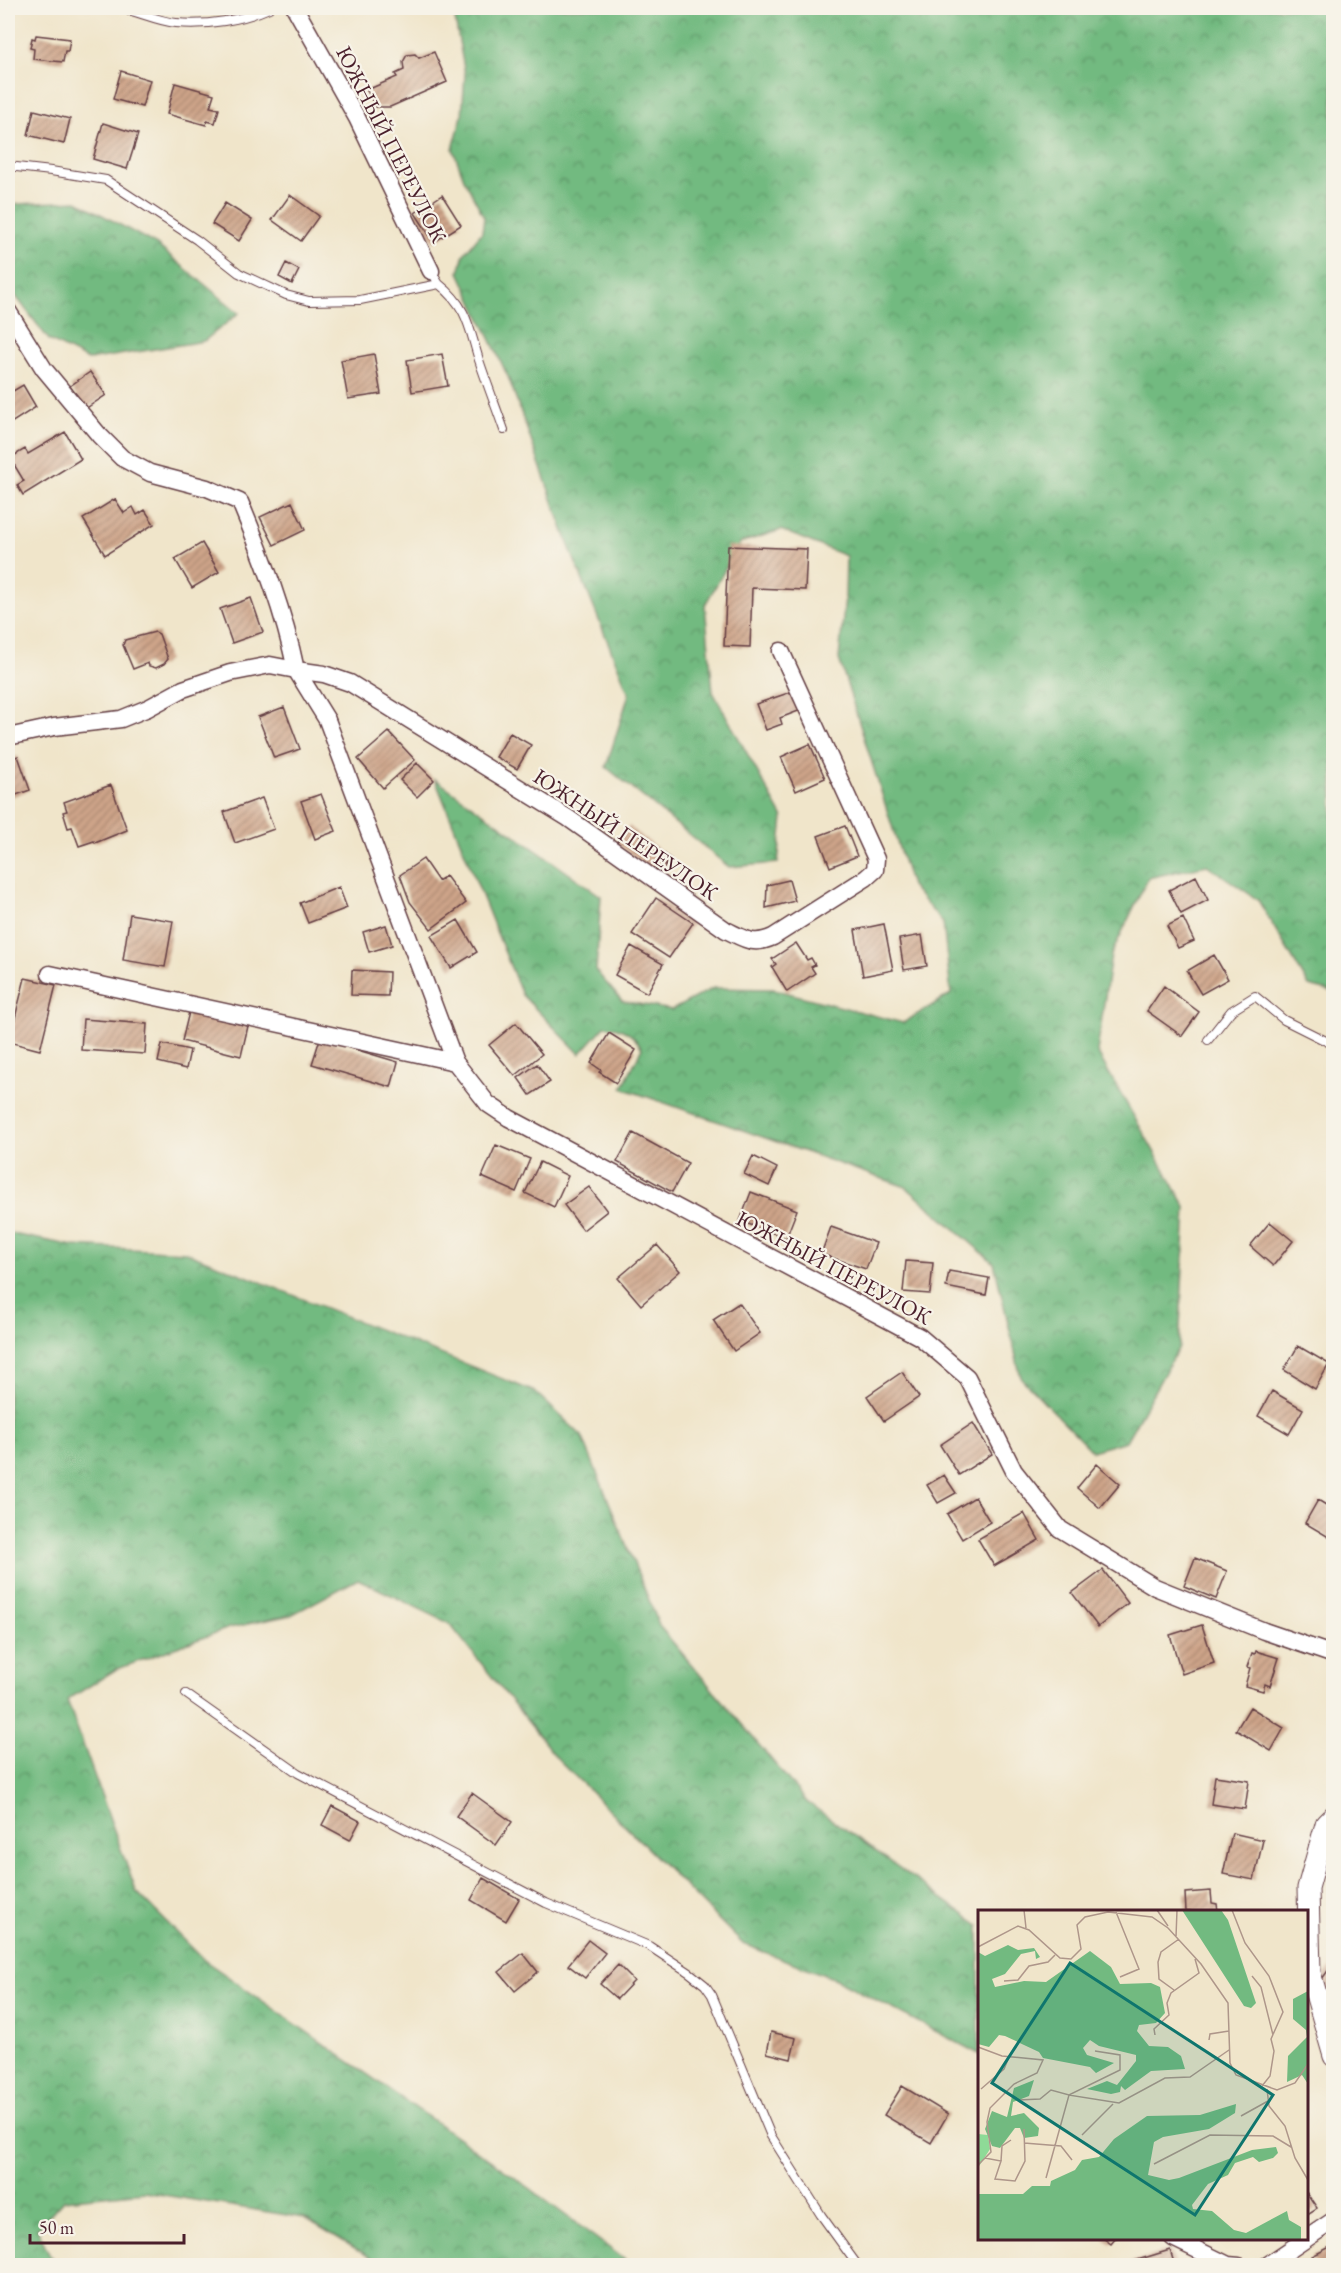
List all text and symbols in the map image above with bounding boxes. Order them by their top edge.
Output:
street label: ЮЖНЫЙ ПЕРЕУЛОК [329,41,454,248]
street label: ЮЖНЫЙ ПЕРЕУЛОК [528,762,724,907]
street label: ЮЖНЫЙ ПЕРЕУЛОК [731,1204,937,1331]
inset map [978,1910,1308,2240]
scale bar [30,2207,184,2245]
text: 50 m [39,2216,74,2239]

